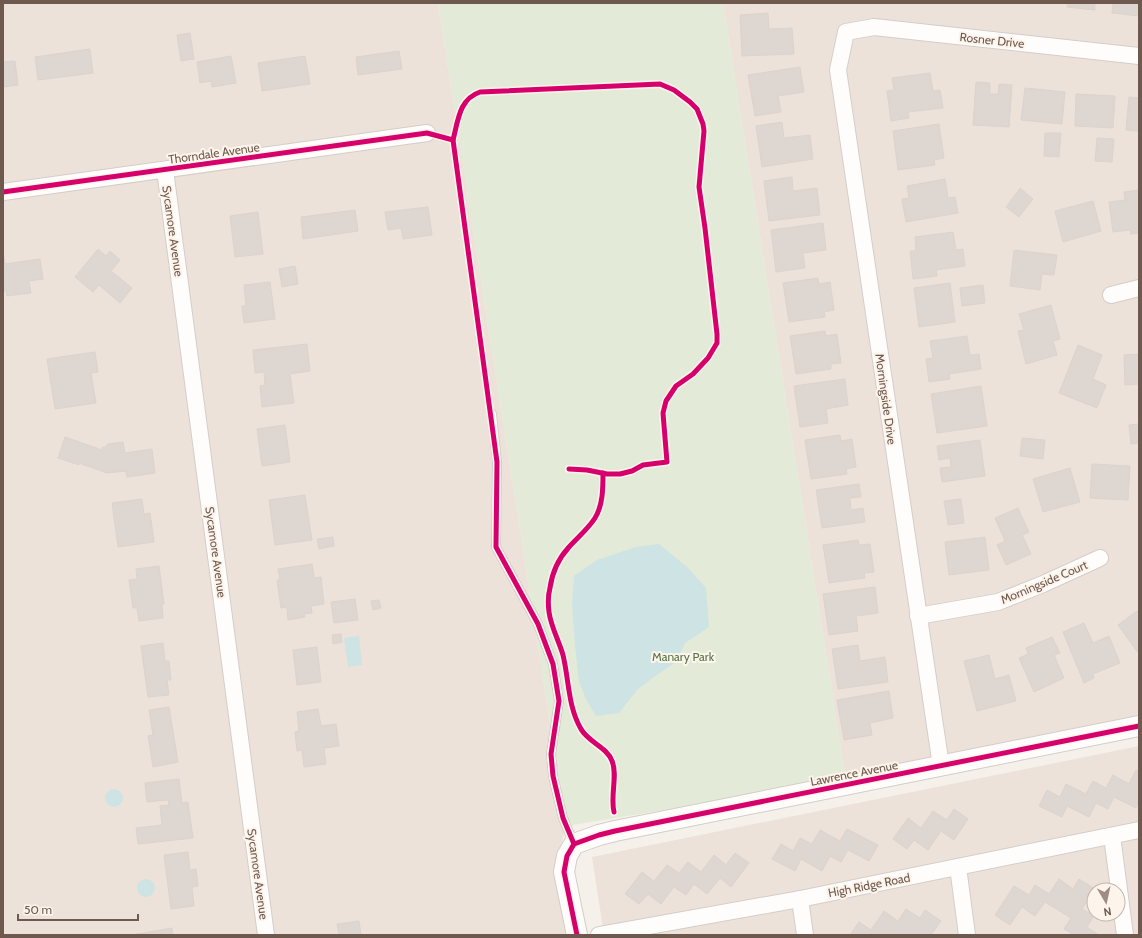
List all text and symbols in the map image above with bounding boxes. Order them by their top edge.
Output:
street label: Rosner Drive [959,29,1025,51]
street label: Thorndale Avenue [167,139,261,167]
street label: Sycamore Avenue [159,185,187,277]
street label: Morningside Drive [872,352,900,446]
street label: Sycamore Avenue [202,506,230,598]
street label: Morningside Court [998,557,1090,607]
park label: Manary Park [652,649,715,664]
street label: Lawrence Avenue [809,757,899,789]
street label: Sycamore Avenue [244,828,272,920]
street label: High Ridge Road [827,870,911,900]
north arrow [1086,882,1126,922]
scale bar [18,896,138,922]
text: 50 m [24,902,52,917]
text: N [1103,904,1113,919]

